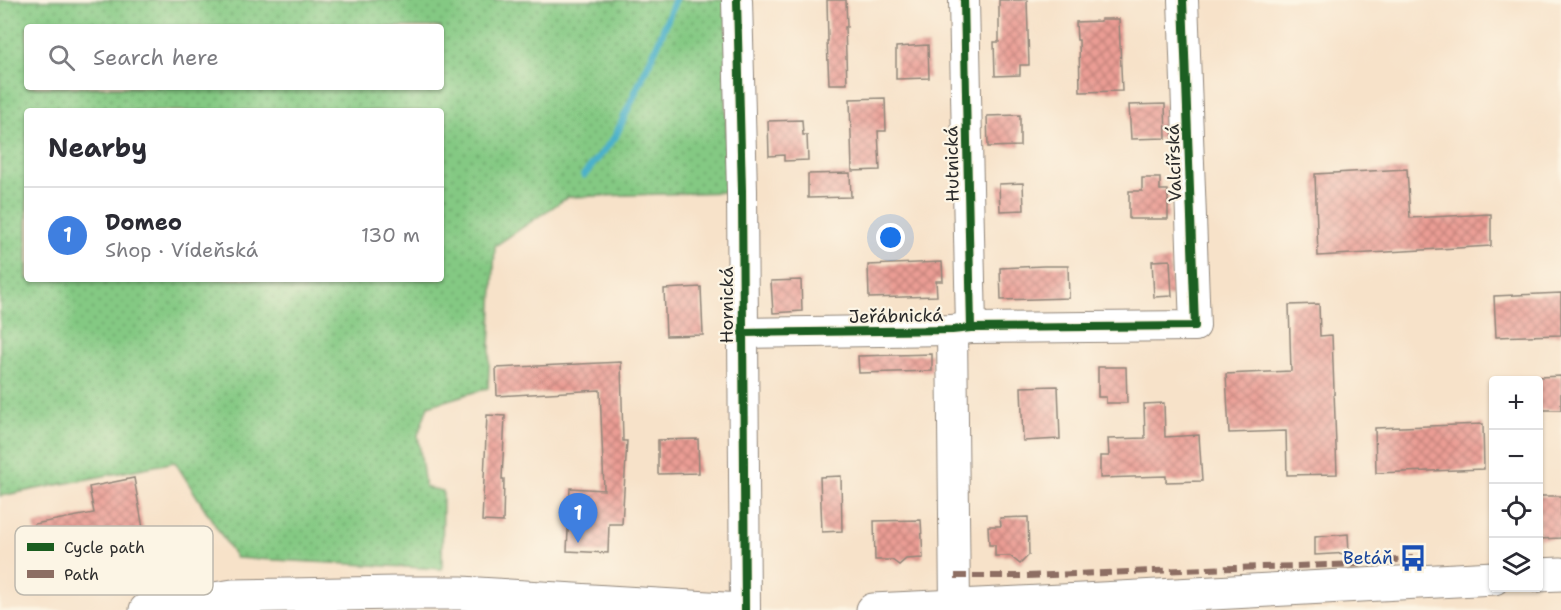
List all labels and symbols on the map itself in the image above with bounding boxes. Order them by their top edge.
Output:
street label: Valcířská [1161,124,1187,202]
street label: Hutnická [939,126,965,202]
your location [876,223,905,252]
street label: Hornická [715,267,739,343]
street label: Jeřábnická [848,303,944,329]
pin: 1 [558,494,598,543]
legend [15,526,213,595]
text: Cycle path [64,537,145,558]
bus stop icon: Betáň [1398,543,1428,573]
place label: Betáň [1343,546,1393,570]
text: Path [64,564,99,585]

